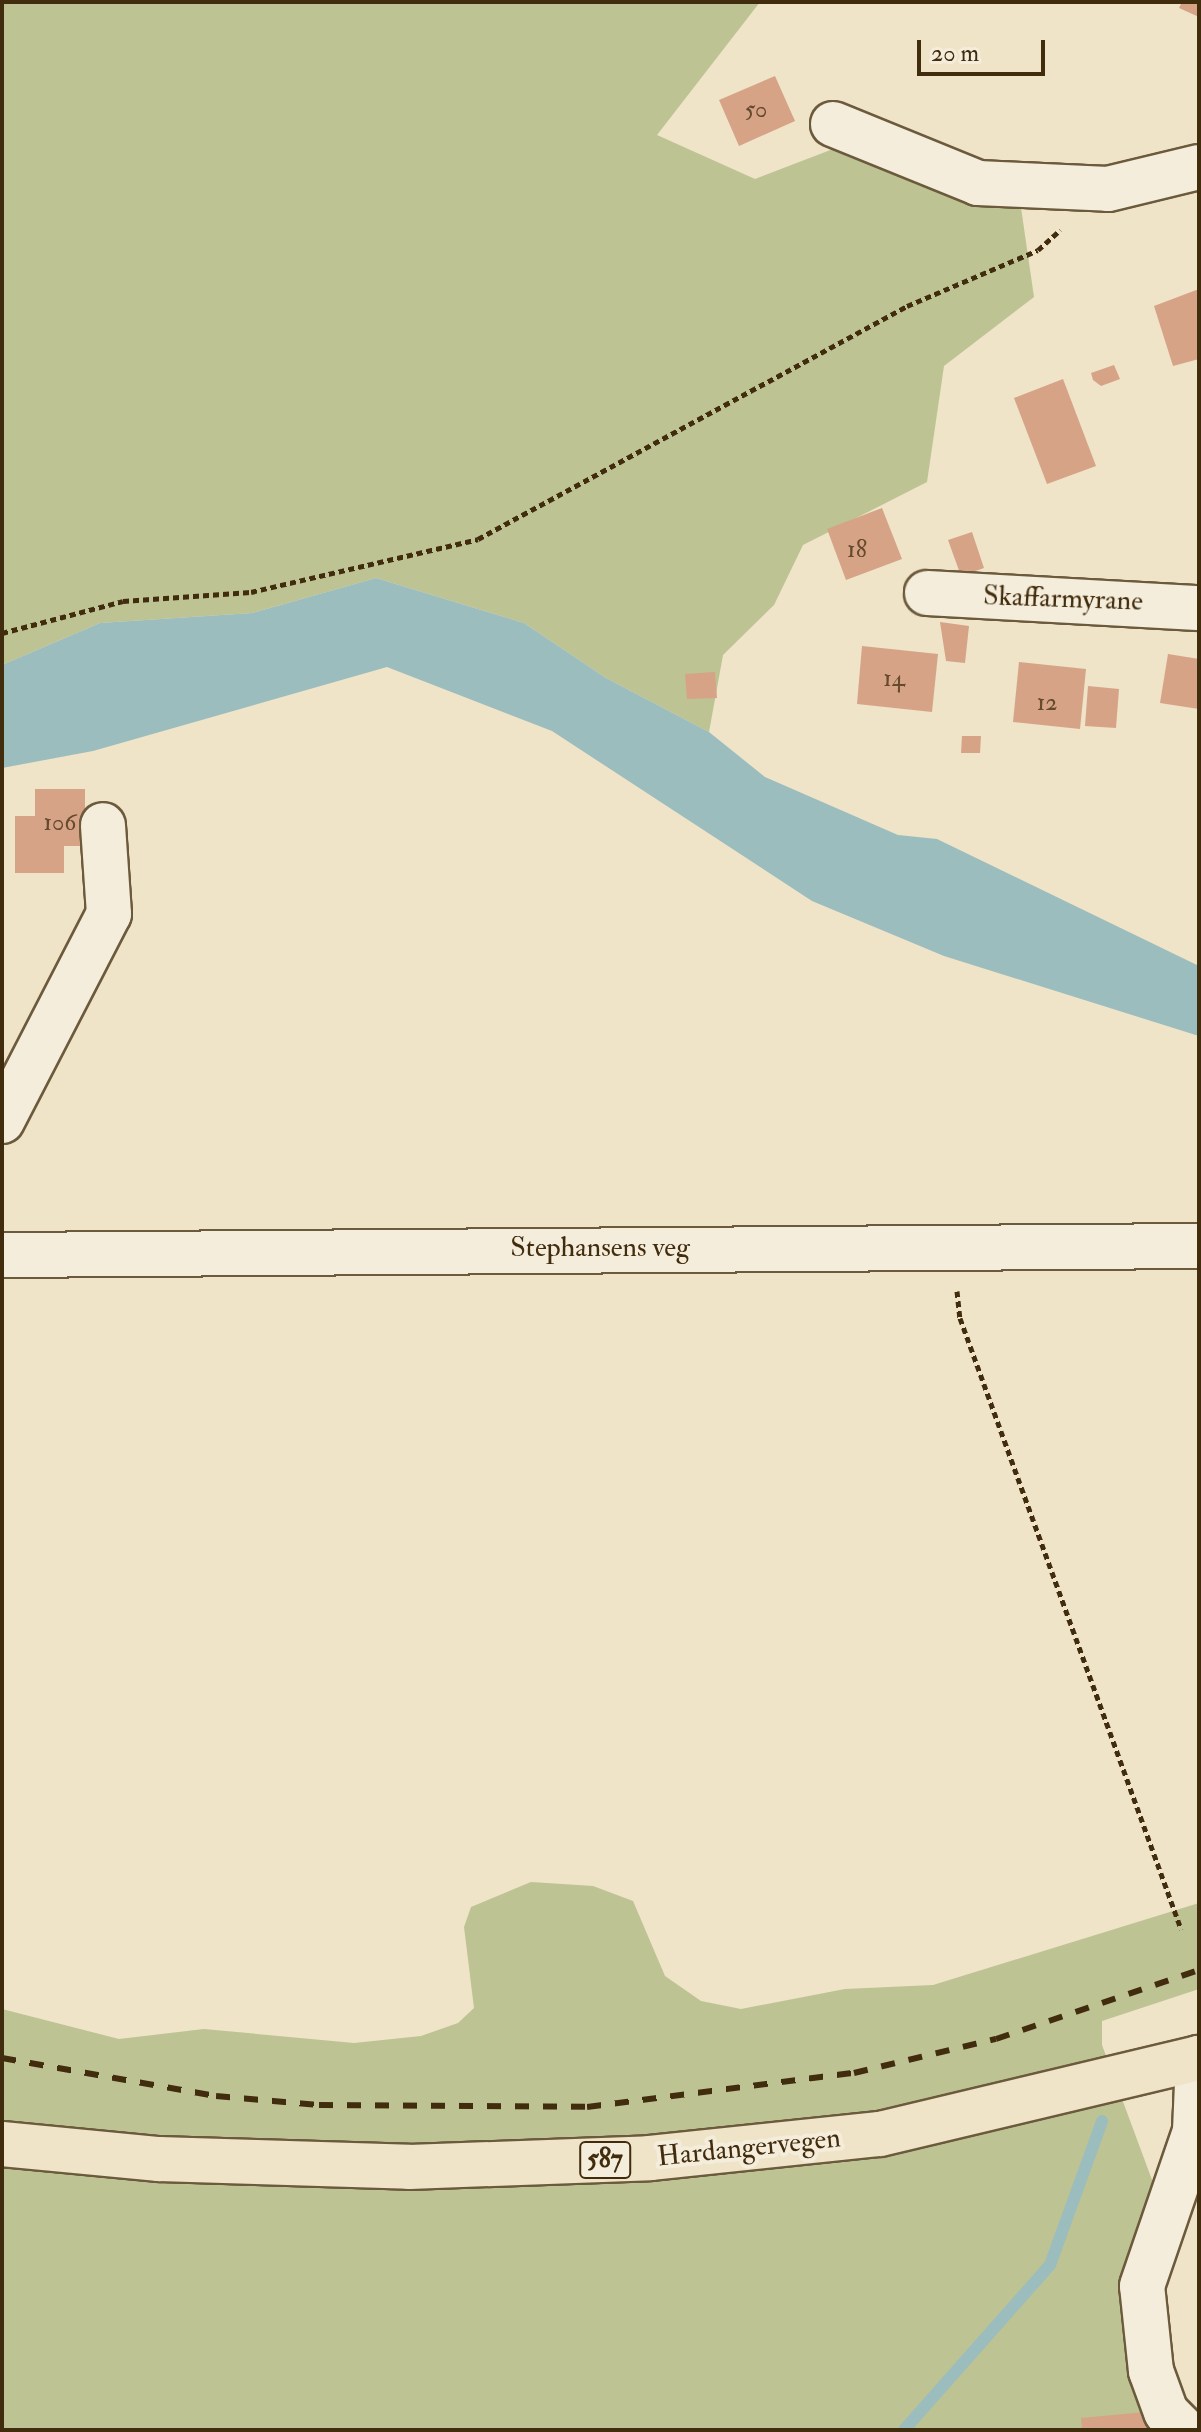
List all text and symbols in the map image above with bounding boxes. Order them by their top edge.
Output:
scale bar [921,24,1049,74]
text: 20 m [931,38,979,69]
house number: 50 [745,96,767,124]
house number: 18 [847,536,867,564]
street label: Skaffarmyrane [983,579,1143,619]
house number: 14 [883,665,905,693]
house number: 12 [1037,689,1057,717]
house number: 106 [44,809,76,837]
street label: Stephansens veg [510,1231,690,1265]
street label: Hardangervegen [656,2122,842,2174]
road number: 587 [579,2138,631,2182]

